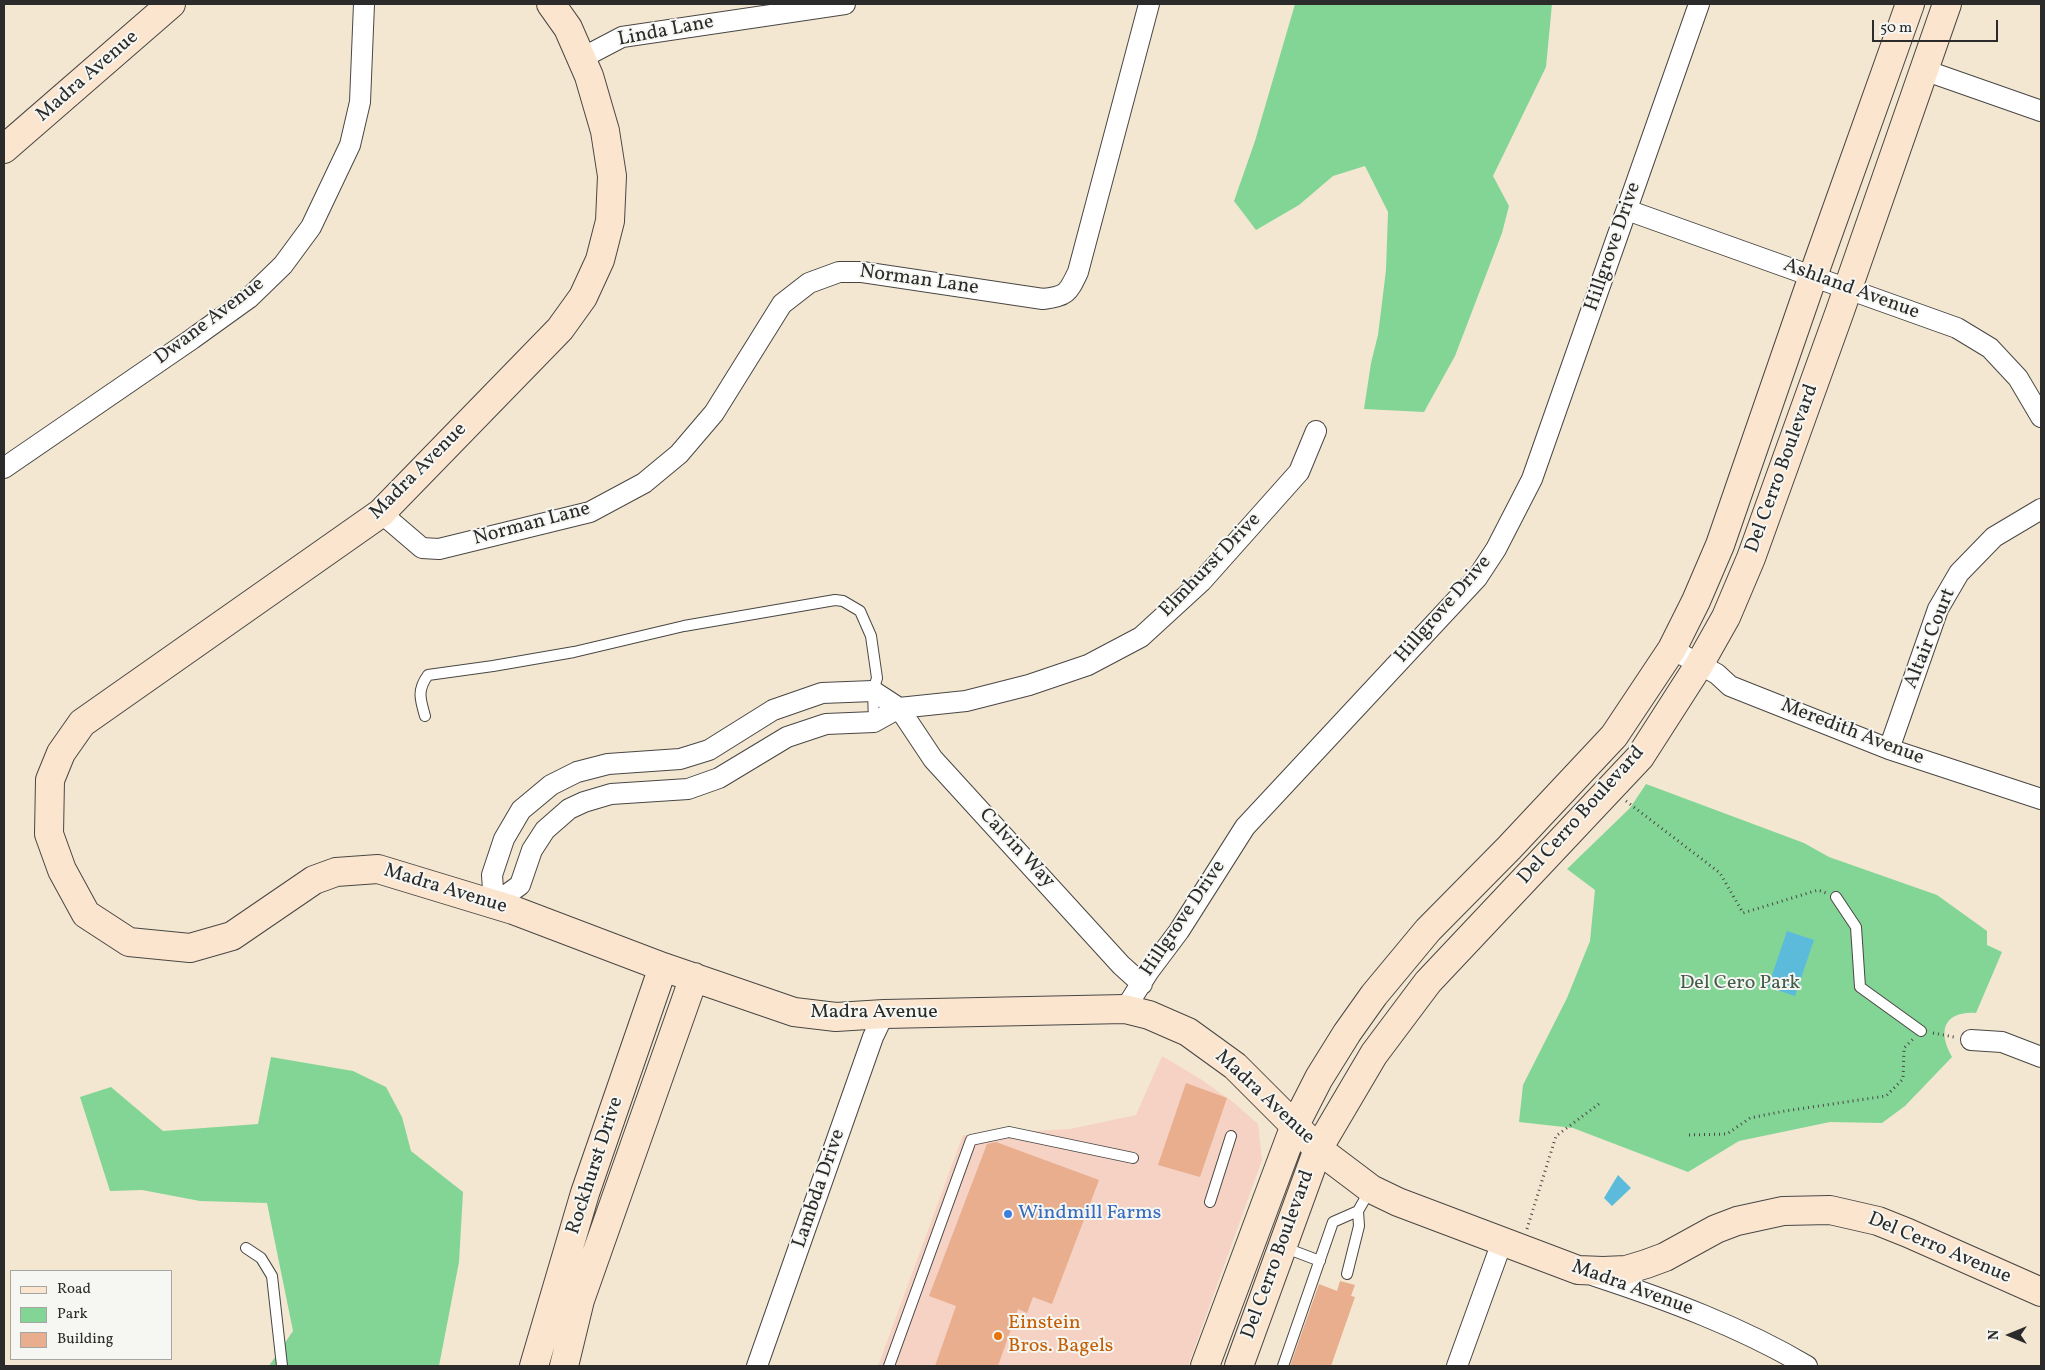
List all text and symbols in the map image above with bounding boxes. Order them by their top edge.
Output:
scale bar [1875,10,2001,42]
street label: Linda Lane [616,11,716,53]
text: 50 m [1880,18,1912,39]
street label: Madra Avenue [32,26,144,128]
street label: Hillgrove Drive [1581,179,1647,315]
street label: Ashland Avenue [1780,254,1922,326]
street label: Norman Lane [858,261,980,301]
street label: Dwane Avenue [151,273,269,371]
street label: Del Cerro Boulevard [1741,381,1825,557]
street label: Madra Avenue [365,418,473,526]
street label: Norman Lane [471,498,593,552]
street label: Elmhurst Drive [1155,509,1267,623]
street label: Hillgrove Drive [1391,551,1497,669]
street label: Altair Court [1900,585,1962,693]
street label: Meredith Avenue [1777,695,1927,771]
street label: Del Cerro Boulevard [1514,742,1650,890]
street label: Calvin Way [973,804,1059,894]
street label: Hillgrove Drive [1136,856,1232,982]
street label: Madra Avenue [380,860,510,920]
park label: Del Cero Park [1680,972,1800,996]
street label: Madra Avenue [810,1001,938,1025]
street label: Madra Avenue [1209,1046,1319,1150]
street label: Rockhurst Drive [562,1094,630,1238]
street label: Lambda Drive [788,1127,852,1251]
street label: Del Cerro Boulevard [1237,1167,1321,1343]
place label: Windmill Farms [1018,1202,1161,1226]
marker: Windmill Farms [1002,1208,1014,1220]
street label: Del Cerro Avenue [1864,1208,2014,1290]
street label: Madra Avenue [1568,1256,1696,1322]
legend [10,1270,172,1360]
text: Road [57,1279,91,1300]
text: Park [57,1304,88,1325]
north arrow [1985,1310,2035,1360]
place label: Einstein Bros. Bagels [1008,1312,1113,1359]
text: Building [57,1329,113,1350]
marker: Einstein Bros. Bagels [992,1330,1004,1342]
text: N [1985,1330,2004,1340]

